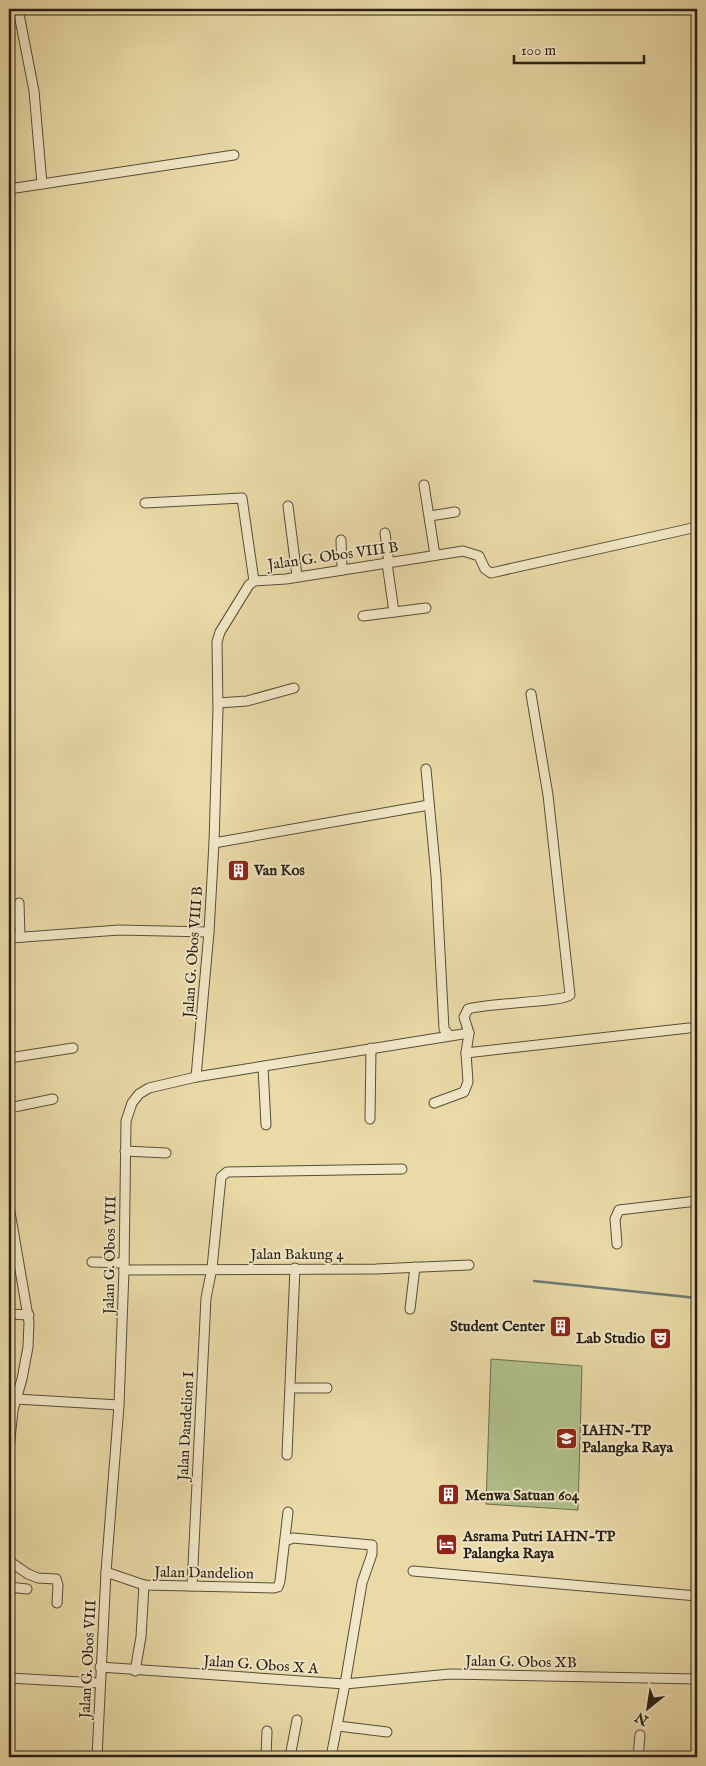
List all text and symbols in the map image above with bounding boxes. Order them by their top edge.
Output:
scale bar [514,32,644,64]
text: 100 m [521,41,557,60]
street label: Jalan G. Obos VIII B [264,537,400,575]
building icon: Van Kos [226,858,250,882]
place label: Van Kos [253,861,305,880]
street label: Jalan G. Obos VIII B [179,886,207,1020]
street label: Jalan G. Obos VIII [99,1195,121,1316]
street label: Jalan Bakung 4 [248,1245,344,1264]
building icon: Student Center [549,1314,573,1338]
place label: Student Center [450,1317,545,1336]
theatre icon: Lab Studio [649,1326,673,1350]
place label: Lab Studio [576,1329,645,1348]
street label: Jalan Dandelion I [174,1370,198,1483]
place label: IAHN-TP Palangka Raya [582,1421,673,1457]
school or university icon: IAHN-TP Palangka Raya [554,1427,578,1451]
building icon: Menwa Satuan 604 [437,1483,461,1507]
place label: Menwa Satuan 604 [465,1486,580,1505]
place label: Asrama Putri IAHN-TP Palangka Raya [462,1527,615,1563]
hotel icon: Asrama Putri IAHN-TP Palangka Raya [435,1533,459,1557]
street label: Jalan Dandelion [152,1563,254,1583]
street label: Jalan G. Obos VIII [75,1599,101,1721]
street label: Jalan G. Obos X A [201,1651,320,1679]
street label: Jalan G. Obos XB [463,1651,577,1672]
north arrow [624,1684,674,1734]
text: N [632,1708,653,1730]

